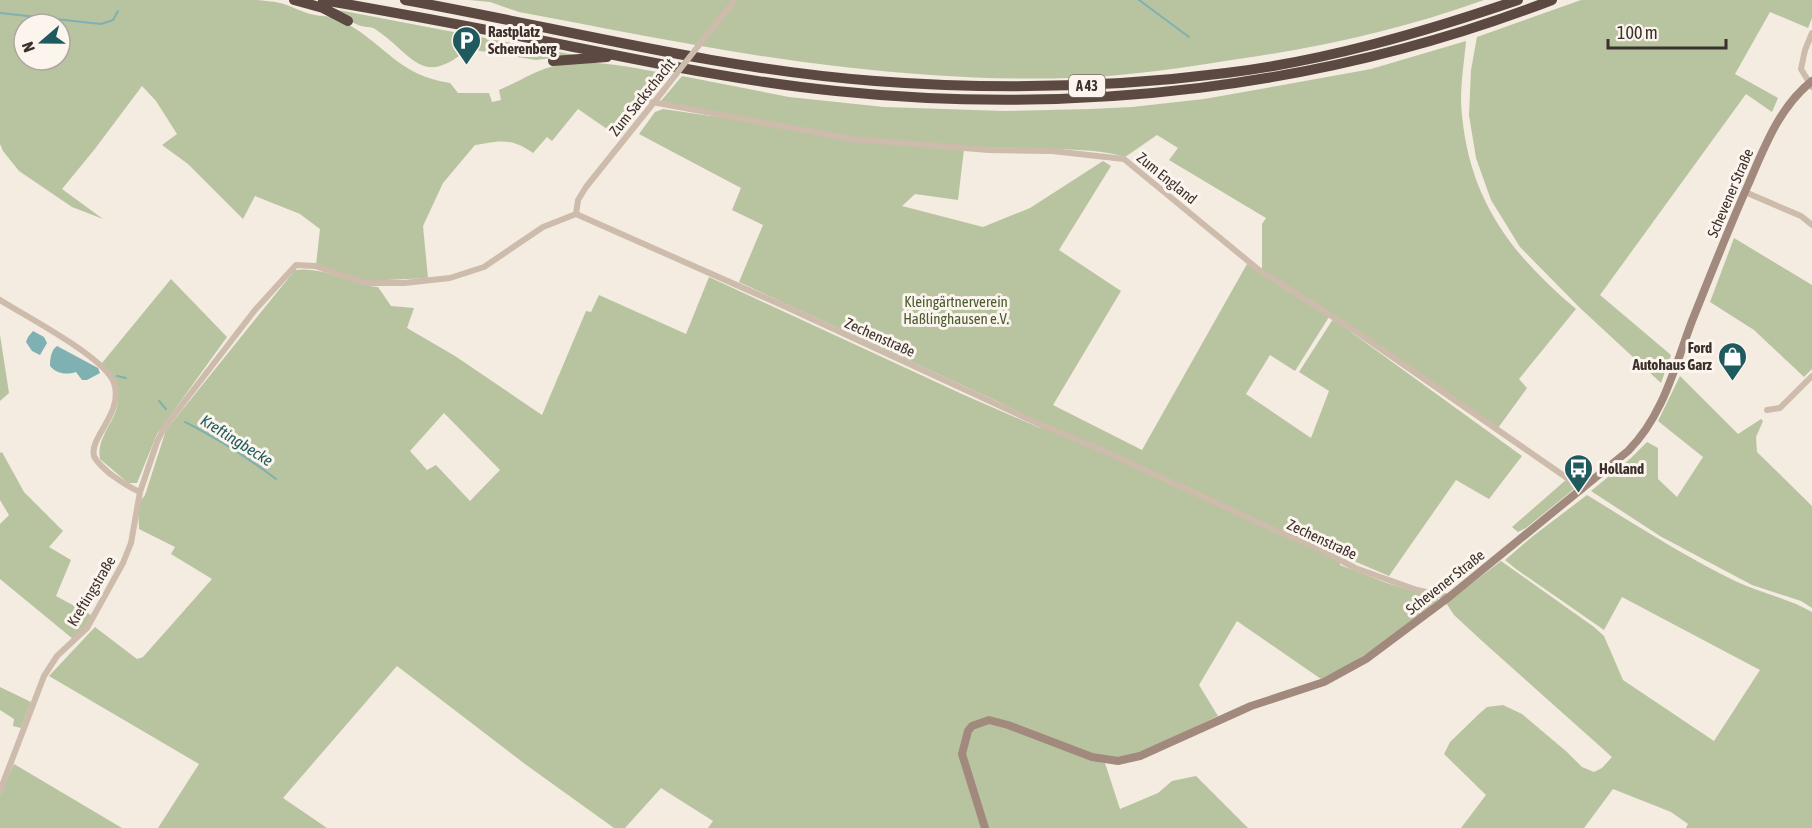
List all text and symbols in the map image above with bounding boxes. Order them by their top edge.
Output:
north arrow [12,12,72,72]
scale bar [1608,12,1726,50]
text: 100 m [1617,22,1658,43]
place label: Rastplatz Scherenberg [488,23,557,57]
parking icon: Rastplatz Scherenberg [451,24,483,66]
text: N [18,40,38,55]
street label: Zum Sackschacht [606,55,678,139]
road number: A 43 [1069,75,1105,97]
street label: Schevener Straße [1704,146,1756,240]
street label: Zum England [1134,149,1200,207]
park label: Kleingärtnerverein Haßlinghausen e.V. [903,293,1009,327]
street label: Zechenstraße [842,314,918,360]
place label: Ford Autohaus Garz [1632,339,1713,373]
shop icon: Ford Autohaus Garz [1717,340,1749,382]
water label: Kreftingbecke [197,411,276,470]
bus stop icon: Holland [1562,452,1594,494]
place label: Holland [1599,460,1644,477]
street label: Zechenstraße [1284,515,1360,563]
street label: Schevener Straße [1402,546,1488,618]
street label: Kreftingstraße [63,553,119,629]

